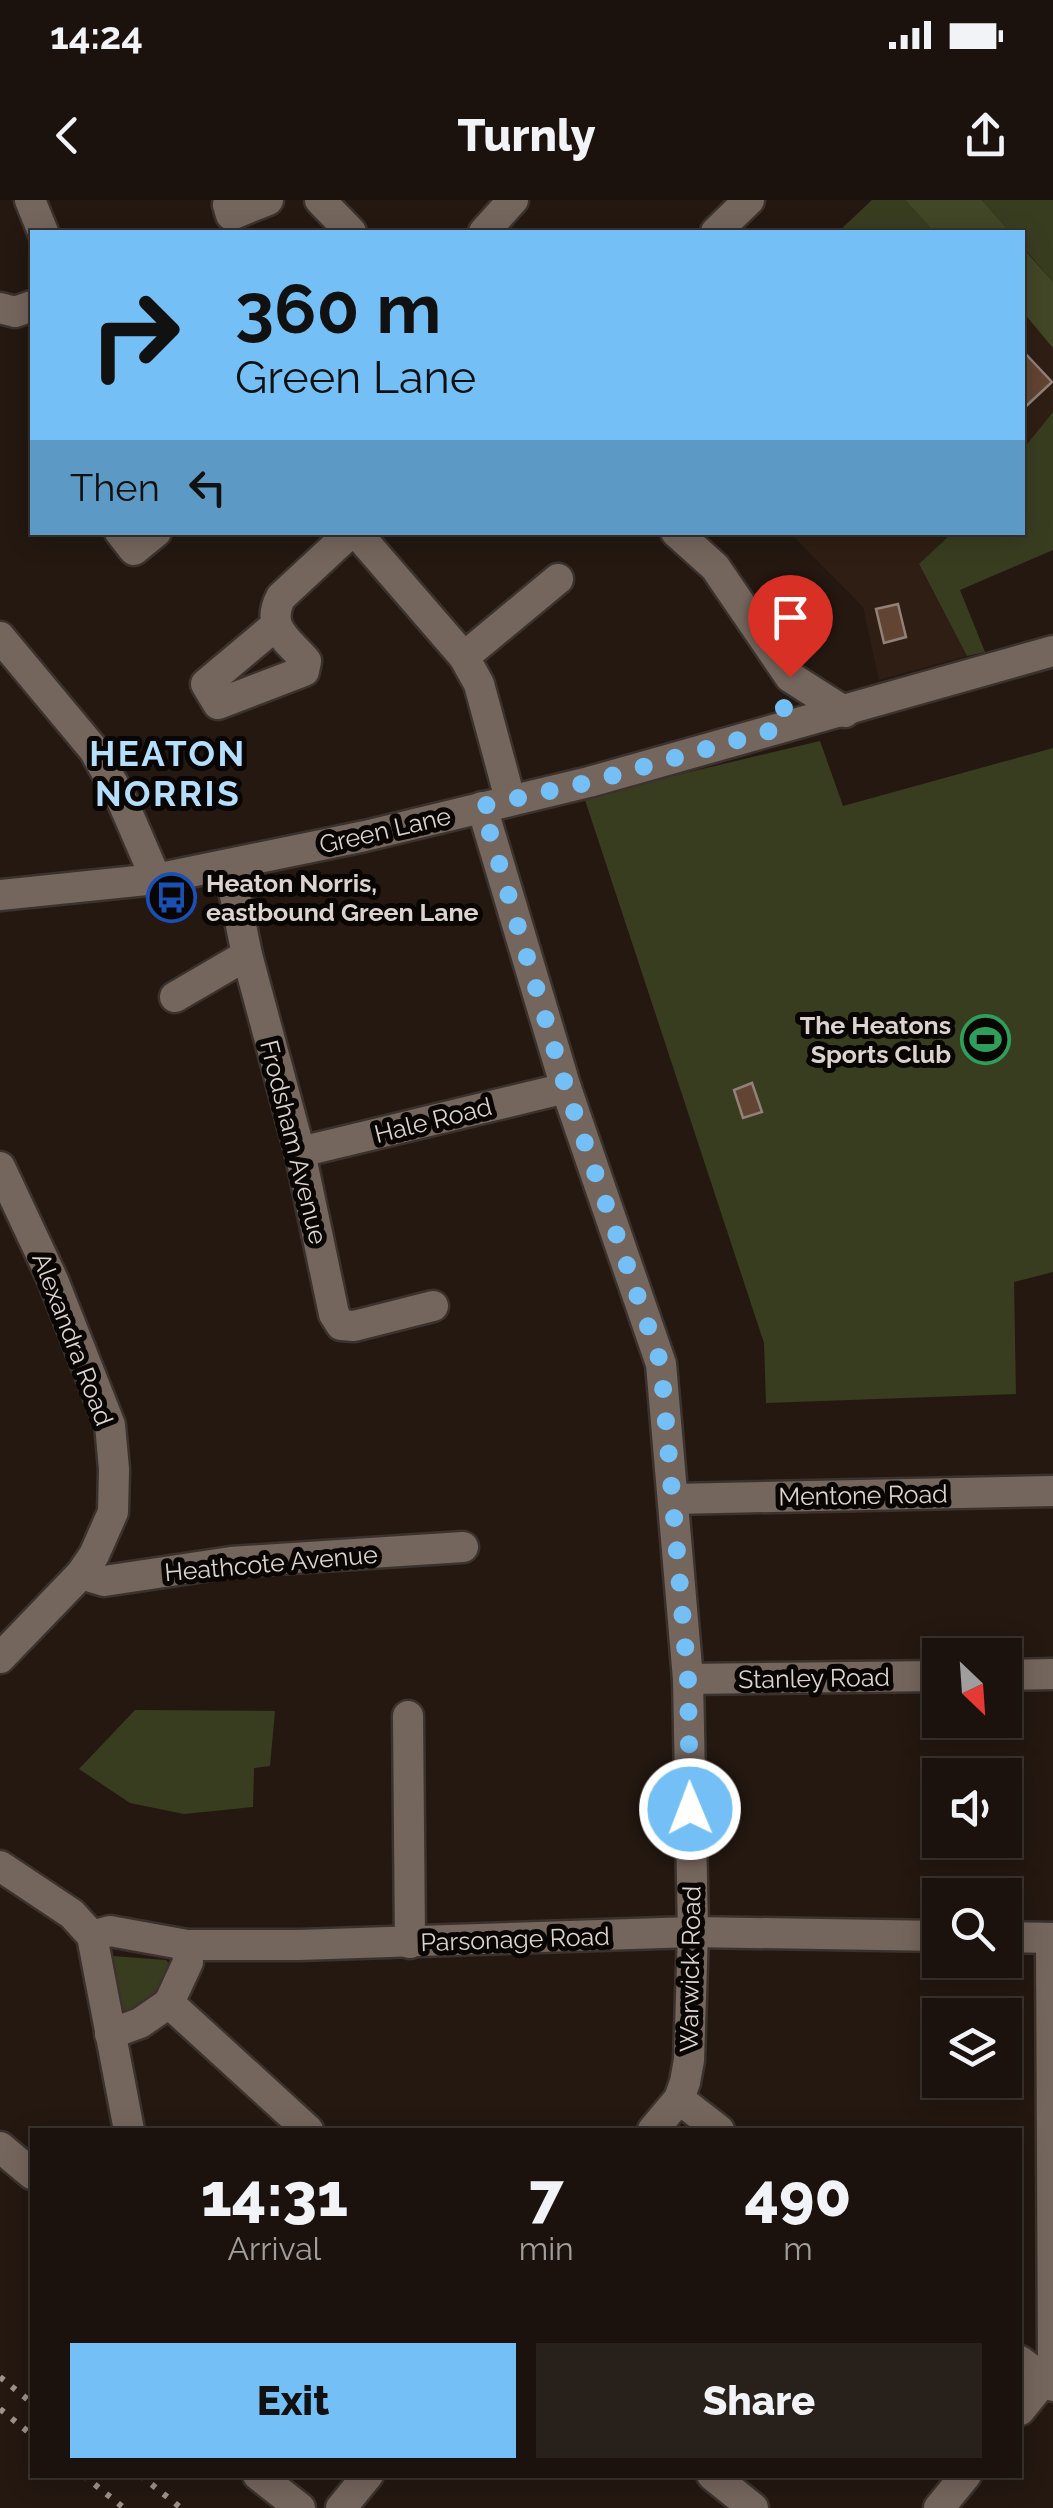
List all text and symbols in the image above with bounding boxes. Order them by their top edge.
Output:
text: 14:24 [50,13,143,58]
icon: back [40,108,95,163]
icon: share [958,108,1013,163]
text: Turnly [457,109,596,162]
text: 360 m [235,267,442,349]
icon: right [70,270,200,400]
text: Green Lane [235,351,476,404]
icon: left [180,460,235,515]
text: Then [70,465,160,510]
pin [748,575,833,678]
icon: arrive [763,590,818,645]
district label: HEATON NORRIS [89,733,247,814]
street label: Green Lane [316,800,454,860]
place label: Heaton Norris, eastbound Green Lane [206,868,479,927]
bus stop icon: Heaton Norris, eastbound Green Lane [145,871,197,923]
place label: The Heatons Sports Club [800,1010,951,1069]
sports icon: The Heatons Sports Club [960,1013,1012,1065]
street label: Frodsham Avenue [254,1037,334,1247]
street label: Hale Road [371,1091,495,1149]
street label: Alexandra Road [26,1248,120,1430]
street label: Mentone Road [778,1479,948,1511]
street label: Heathcote Avenue [163,1539,379,1587]
north arrow [922,1638,1022,1738]
map controls [922,1638,1022,2098]
street label: Stanley Road [738,1662,890,1694]
position arrow [638,1757,742,1861]
button: sound [922,1758,1022,1858]
button: search [922,1878,1022,1978]
street label: Warwick Road [674,1886,706,2052]
street label: Parsonage Road [420,1921,610,1957]
button: layers [922,1998,1022,2098]
text: 14:31 [201,2160,348,2230]
text: 7 [529,2160,564,2230]
text: 490 [744,2160,851,2230]
text: Arrival [227,2230,321,2267]
text: min [519,2230,574,2267]
text: m [783,2230,813,2267]
button: Exit [70,2343,516,2458]
button: Share [536,2343,982,2458]

